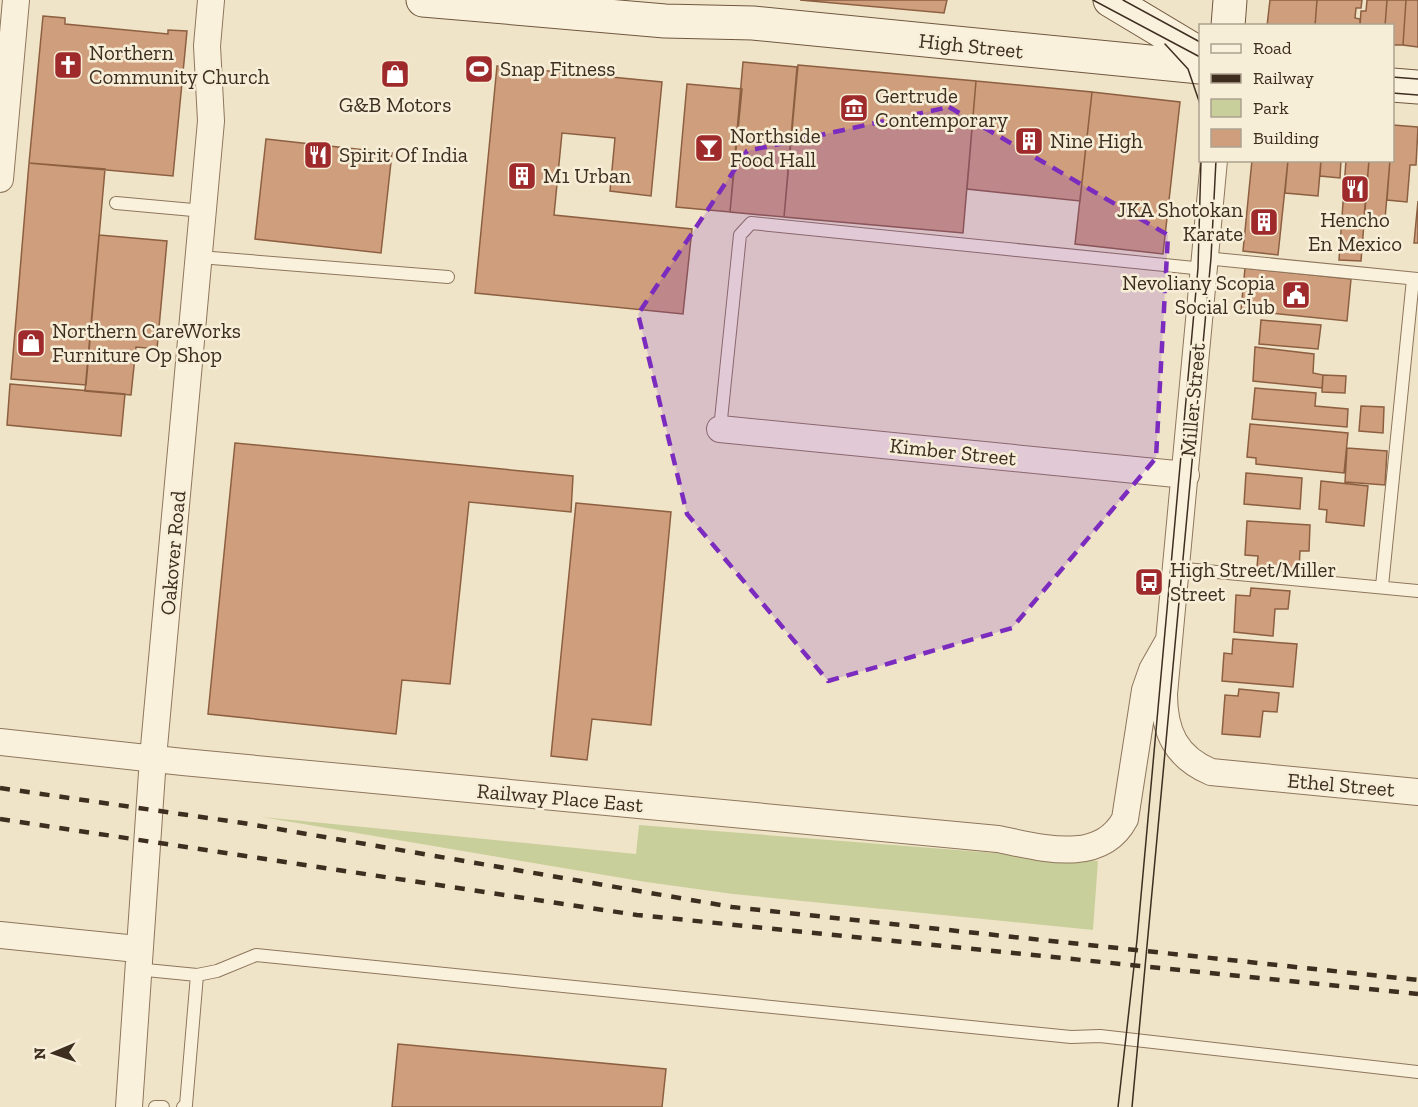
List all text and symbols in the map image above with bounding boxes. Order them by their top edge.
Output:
legend [1199,24,1394,162]
street label: High Street [918,28,1025,63]
text: Road [1253,37,1292,59]
place label: Northern Community Church [89,40,270,89]
church icon: Northern Community Church [52,49,84,81]
sports icon: Snap Fitness [463,53,495,85]
place label: Snap Fitness [500,56,615,81]
shop icon: G&B Motors [379,58,411,90]
text: Railway [1253,67,1315,89]
place label: Gertrude Contemporary [875,83,1008,132]
place label: G&B Motors [339,92,451,117]
museum icon: Gertrude Contemporary [838,92,870,124]
text: Park [1253,97,1289,119]
place label: Northside Food Hall [730,123,821,172]
building icon: Nine High [1013,125,1045,157]
text: Building [1253,127,1319,149]
place label: Nine High [1050,128,1143,153]
bar icon: Northside Food Hall [693,132,725,164]
restaurant icon: Spirit Of India [302,139,334,171]
place label: Spirit Of India [339,142,468,167]
building icon: M1 Urban [506,160,538,192]
place label: M1 Urban [543,163,631,188]
restaurant icon: Hencho En Mexico [1339,173,1371,205]
place label: JKA Shotokan Karate [1117,197,1243,246]
building icon: JKA Shotokan Karate [1248,206,1280,238]
place label: Hencho En Mexico [1308,207,1402,256]
place label: Nevoliany Scopia Social Club [1122,270,1275,319]
public building icon: Nevoliany Scopia Social Club [1280,279,1312,311]
place label: Northern CareWorks Furniture Op Shop [52,318,241,367]
shop icon: Northern CareWorks Furniture Op Shop [15,327,47,359]
street label: Miller Street [1175,342,1210,458]
street label: Kimber Street [889,432,1018,471]
street label: Oakover Road [155,489,190,616]
place label: High Street/Miller Street [1170,557,1336,606]
bus stop icon: High Street/Miller Street [1133,566,1165,598]
street label: Ethel Street [1286,767,1396,802]
street label: Railway Place East [476,778,644,817]
north arrow [24,1023,84,1083]
text: N [30,1047,49,1060]

